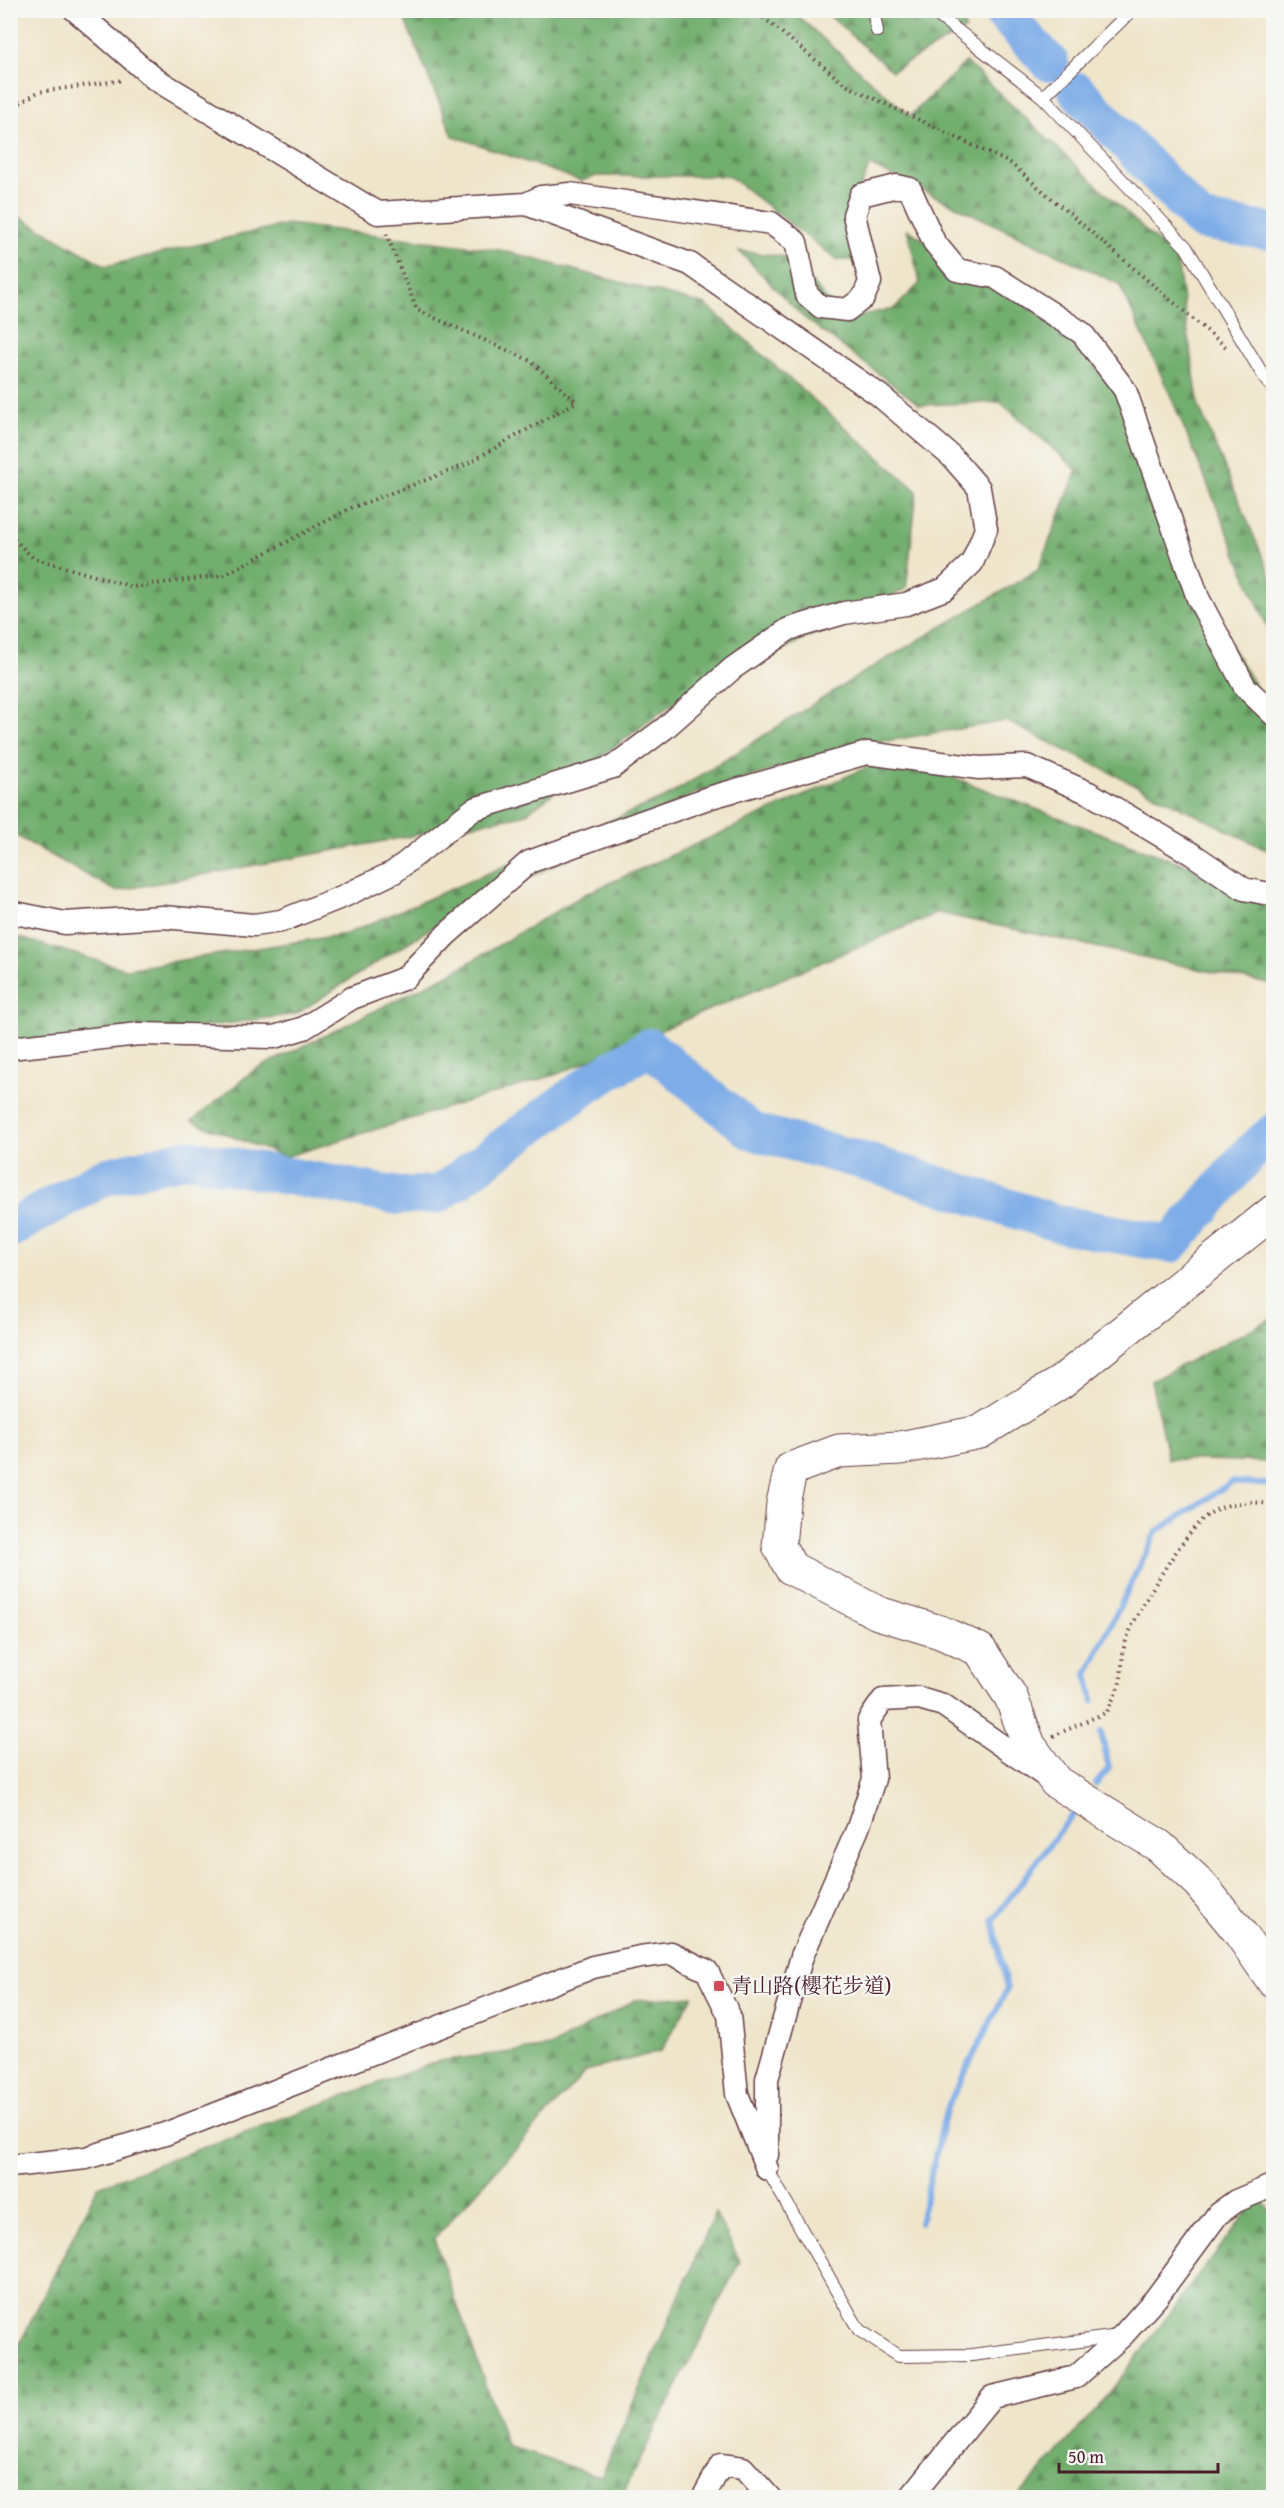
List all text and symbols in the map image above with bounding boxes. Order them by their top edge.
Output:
place label: 青山路(櫻花步道) [731,1970,892,2001]
marker: 青山路(櫻花步道) [712,1979,726,1993]
scale bar [1059,2436,1218,2474]
text: 50 m [1068,2443,1104,2470]

